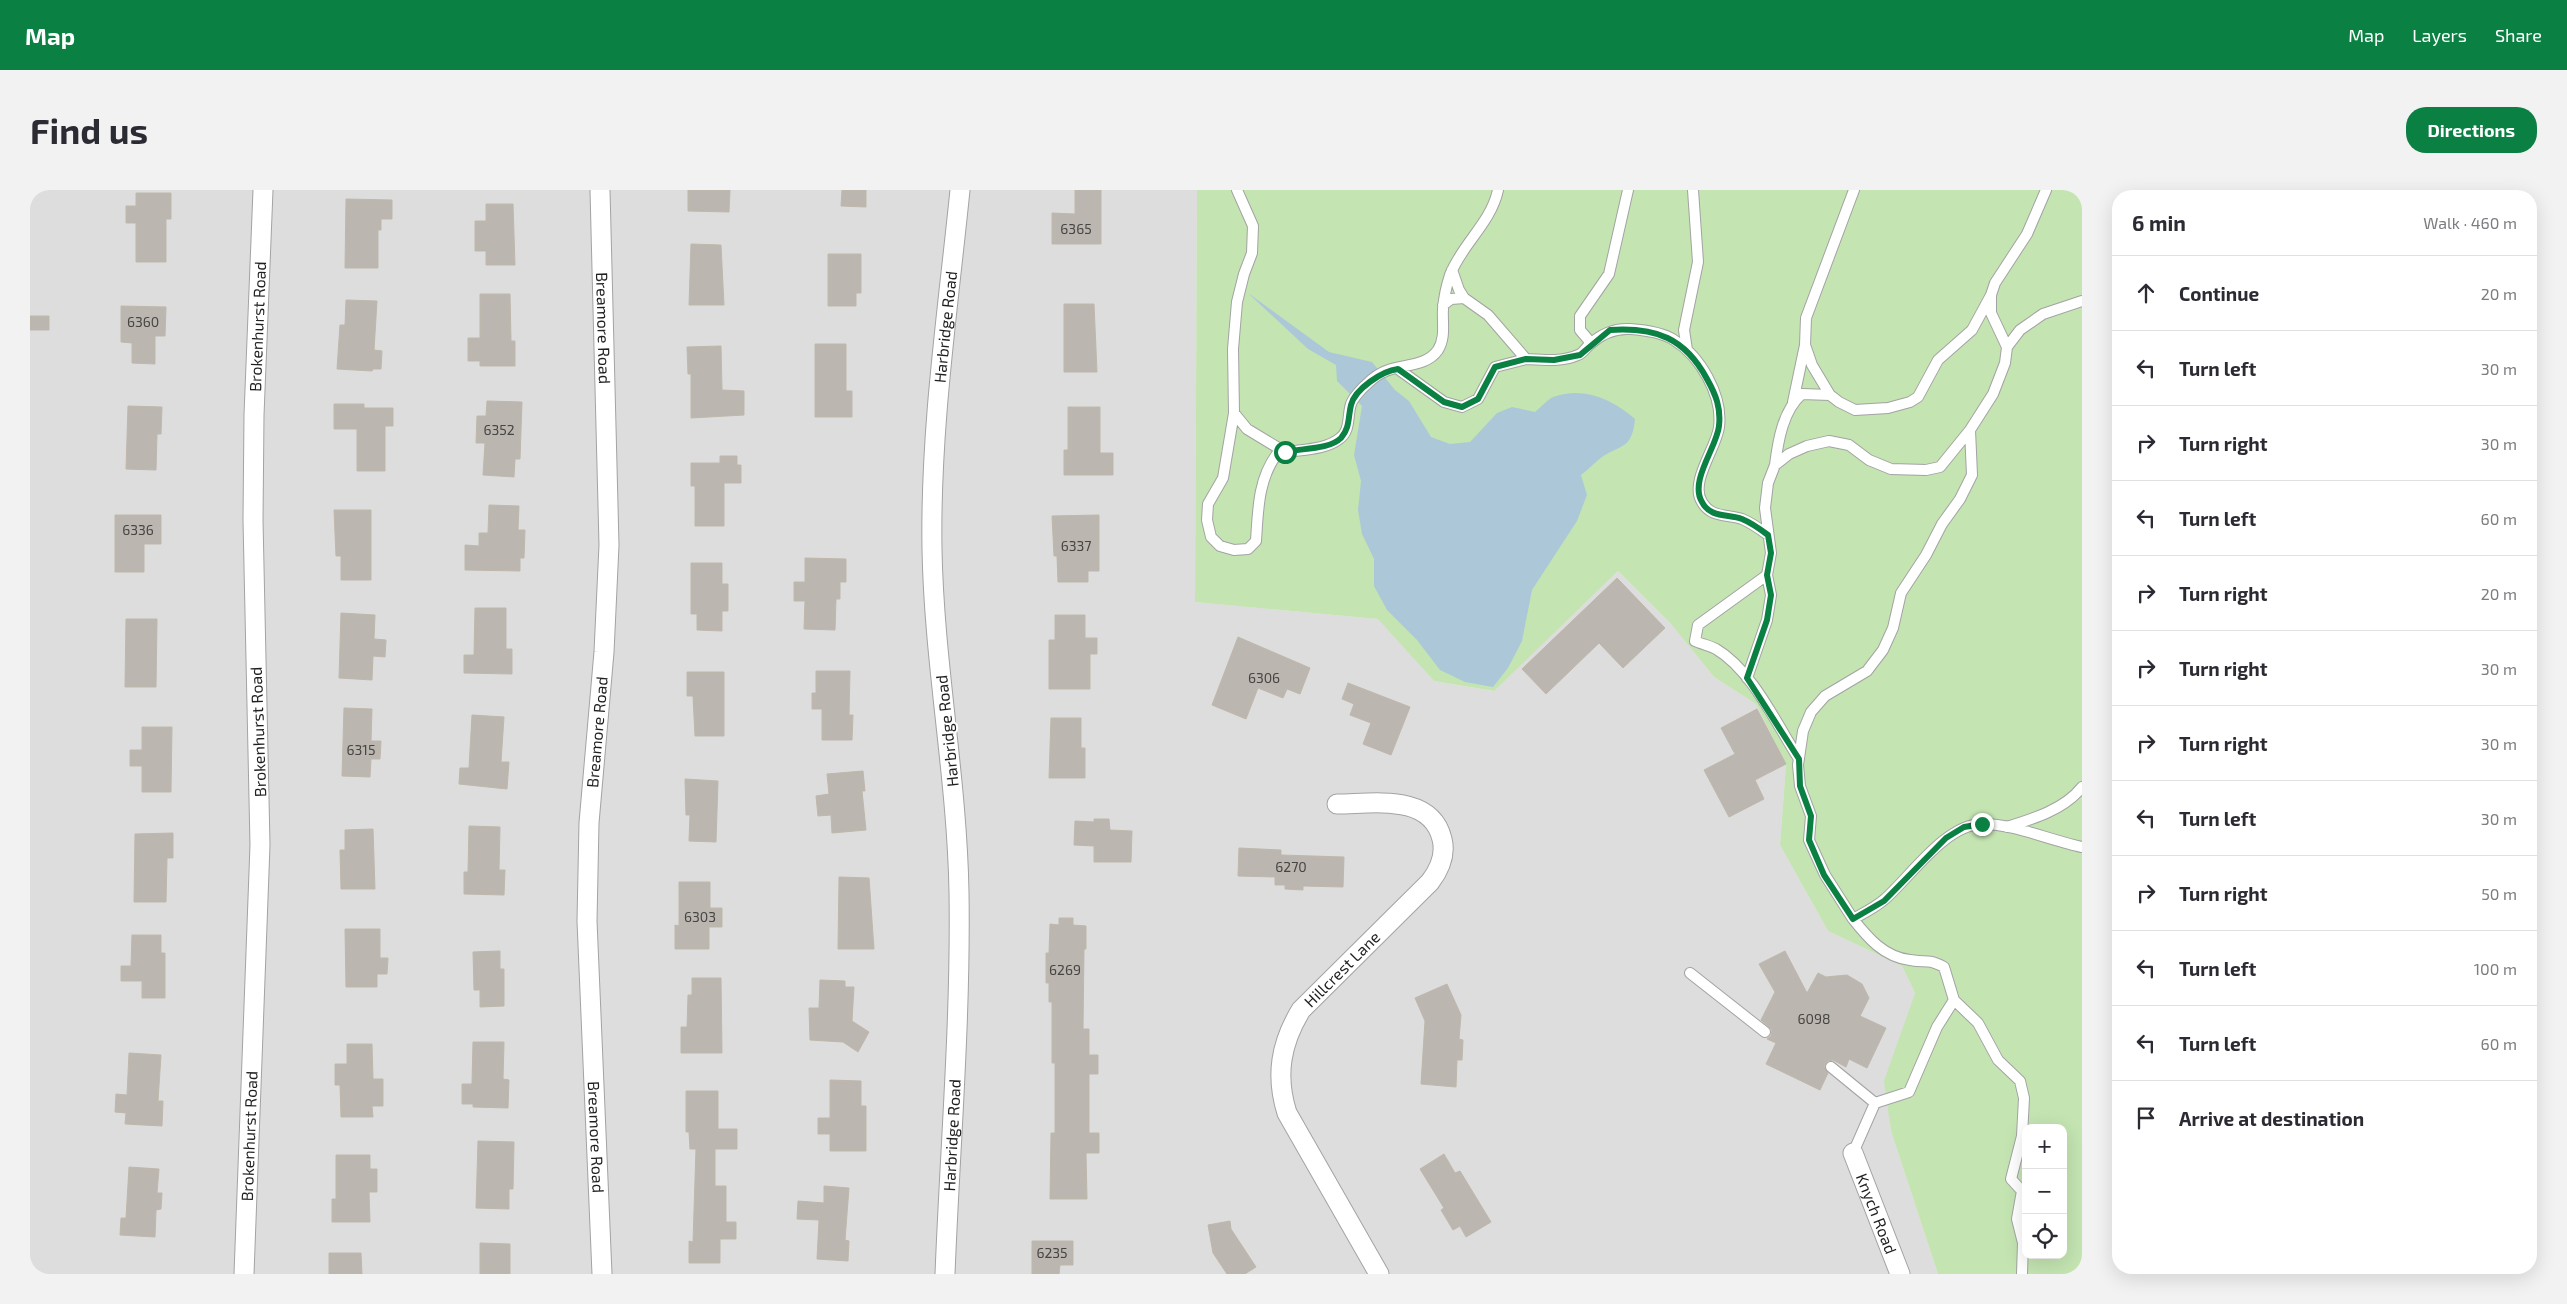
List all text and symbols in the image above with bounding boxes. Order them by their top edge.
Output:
text: Map [25,21,75,50]
text: Map [2348,24,2384,46]
text: Layers [2412,24,2467,46]
text: Share [2495,24,2542,46]
button: Directions [2406,107,2537,153]
text: Find us [30,109,148,151]
text: 6 min [2132,210,2186,235]
text: Walk · 460 m [2423,213,2517,232]
house number: 6365 [1060,220,1092,237]
street label: Brokenhurst Road [245,261,269,392]
street label: Harbridge Road [929,270,960,384]
street label: Breamore Road [593,272,615,384]
icon: ahead [2132,279,2160,307]
text: Continue [2179,282,2259,305]
text: 20 m [2481,284,2517,303]
house number: 6360 [127,313,159,330]
icon: left [2132,354,2160,382]
text: Turn left [2179,357,2256,380]
text: 30 m [2481,359,2517,378]
house number: 6352 [483,421,515,438]
icon: right [2132,429,2160,457]
text: Turn right [2179,432,2267,455]
text: 30 m [2481,434,2517,453]
route start [1274,441,1297,464]
icon: left [2132,504,2160,532]
text: Turn left [2179,507,2256,530]
text: 60 m [2481,509,2517,528]
house number: 6336 [122,521,154,538]
house number: 6337 [1061,537,1091,554]
icon: right [2132,579,2160,607]
text: Turn right [2179,582,2267,605]
text: 20 m [2481,584,2517,603]
icon: right [2132,654,2160,682]
text: Turn right [2179,657,2267,680]
text: 30 m [2481,659,2517,678]
street label: Brokenhurst Road [246,666,269,798]
house number: 6306 [1248,669,1280,686]
street label: Harbridge Road [931,674,962,788]
street label: Breamore Road [582,675,611,788]
icon: right [2132,729,2160,757]
text: Turn right [2179,732,2267,755]
text: 30 m [2481,734,2517,753]
house number: 6315 [347,741,375,758]
icon: left [2132,804,2160,832]
text: Turn left [2179,807,2256,830]
text: 30 m [2481,809,2517,828]
route end [1971,813,1994,836]
house number: 6270 [1275,858,1307,875]
icon: right [2132,879,2160,907]
text: Turn right [2179,882,2267,905]
text: 50 m [2481,884,2517,903]
house number: 6303 [684,908,716,925]
street label: Hillcrest Lane [1300,927,1384,1011]
icon: left [2132,954,2160,982]
text: Turn left [2179,957,2256,980]
text: 100 m [2474,959,2517,978]
house number: 6269 [1049,961,1081,978]
house number: 6098 [1798,1010,1830,1027]
icon: left [2132,1029,2160,1057]
text: Turn left [2179,1032,2256,1055]
text: 60 m [2481,1034,2517,1053]
street label: Brokenhurst Road [237,1070,261,1202]
street label: Harbridge Road [939,1078,964,1192]
street label: Breamore Road [585,1081,609,1193]
icon: arrive [2132,1104,2160,1132]
text: Arrive at destination [2179,1107,2364,1130]
map controls [2022,1124,2067,1259]
button: + [2022,1124,2067,1169]
button: − [2022,1169,2067,1214]
street label: Knych Road [1853,1170,1901,1256]
button: locate [2022,1214,2067,1259]
house number: 6235 [1036,1244,1068,1261]

